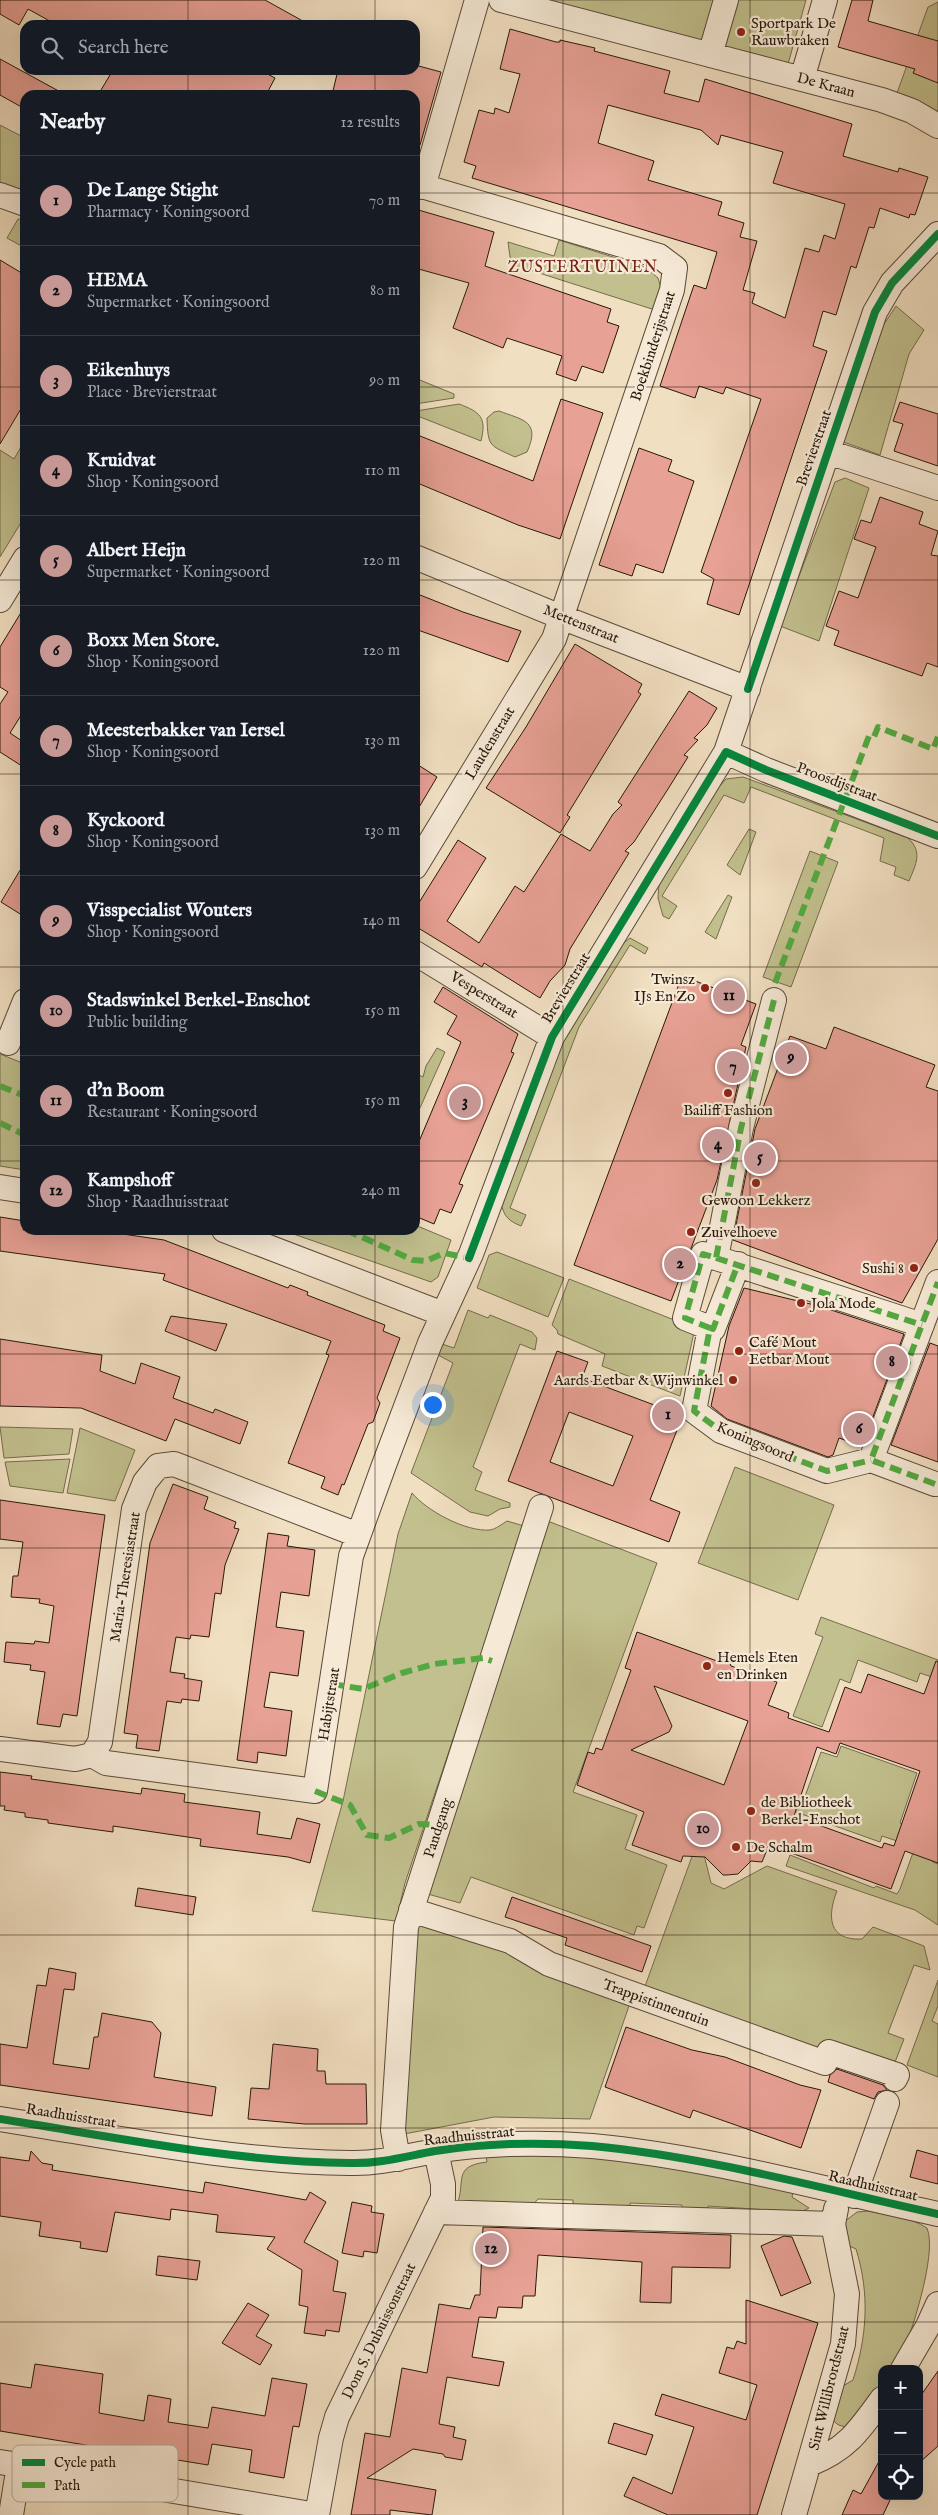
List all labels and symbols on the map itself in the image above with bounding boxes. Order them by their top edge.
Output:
place label: Sportpark De Rauwbraken [751,14,836,50]
marker: Sportpark De Rauwbraken [735,26,747,38]
street label: De Kraan [795,68,857,102]
district label: ZUSTERTUINEN [508,258,658,278]
street label: Boekbinderijstraat [626,288,680,404]
street label: Brevierstraat [792,407,836,489]
street label: Mettenstraat [540,600,622,648]
street label: Laudenstraat [461,703,519,783]
street label: Proosdijstraat [794,758,880,806]
street label: Brevierstraat [537,949,595,1027]
street label: Vesperstraat [446,967,521,1023]
place label: Twinsz IJs En Zo [634,970,695,1006]
pin: 11 [713,977,745,1015]
marker: Twinsz IJs En Zo [699,982,711,994]
pin: 9 [775,1039,807,1077]
pin: 7 [717,1048,749,1086]
pin: 3 [449,1083,481,1121]
marker: Bailiff Fashion [722,1087,734,1099]
place label: Bailiff Fashion [683,1101,773,1120]
pin: 4 [702,1126,734,1164]
pin: 5 [744,1139,776,1177]
marker: Gewoon Lekkerz [750,1177,762,1189]
place label: Gewoon Lekkerz [702,1191,811,1210]
place label: Zuivelhoeve [701,1223,777,1242]
marker: Zuivelhoeve [685,1226,697,1238]
pin: 2 [664,1245,696,1283]
place label: Sushi 8 [862,1259,904,1278]
marker: Sushi 8 [908,1262,920,1274]
place label: Jola Mode [809,1294,876,1313]
marker: Jola Mode [795,1297,807,1309]
place label: Café Mout Eetbar Mout [749,1333,830,1369]
pin: 8 [876,1343,908,1381]
marker: Café Mout Eetbar Mout [733,1345,745,1357]
place label: Aards Eetbar & Wijnwinkel [553,1371,724,1390]
marker: Aards Eetbar & Wijnwinkel [727,1374,739,1386]
your location [420,1392,446,1418]
pin: 1 [652,1396,684,1434]
pin: 6 [843,1410,875,1448]
street label: Koningsoord [714,1417,797,1467]
street label: Maria-Theresiastraat [105,1511,145,1643]
place label: Hemels Eten en Drinken [717,1648,798,1684]
marker: Hemels Eten en Drinken [701,1660,713,1672]
street label: Habijtstraat [314,1666,344,1742]
place label: de Bibliotheek Berkel-Enschot [761,1793,860,1829]
street label: Pandgang [419,1795,457,1860]
marker: de Bibliotheek Berkel-Enschot [745,1805,757,1817]
pin: 10 [687,1810,719,1848]
place label: De Schalm [746,1838,813,1857]
marker: De Schalm [730,1841,742,1853]
street label: Trappistinnentuin [600,1975,712,2031]
street label: Raadhuisstraat [24,2099,118,2133]
street label: Raadhuisstraat [423,2122,515,2150]
street label: Raadhuisstraat [826,2166,920,2206]
pin: 12 [475,2230,507,2268]
street label: Dom S. Dubuissonstraat [338,2260,420,2402]
street label: Sint Willibrordstraat [804,2324,854,2452]
legend [12,2445,178,2502]
text: Cycle path [54,2454,116,2472]
text: Path [54,2477,81,2495]

